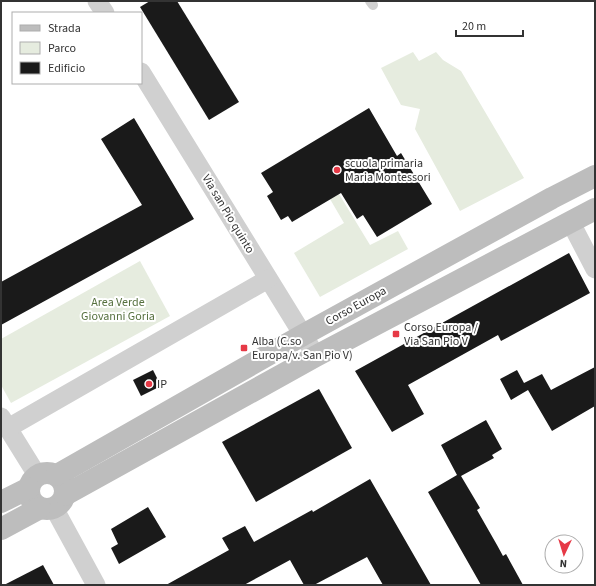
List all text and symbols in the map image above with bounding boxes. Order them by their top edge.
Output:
legend [12,12,142,84]
scale bar [456,12,523,38]
text: 20 m [462,18,486,35]
text: Strada [48,20,81,37]
text: Parco [48,40,76,57]
text: Edificio [48,60,85,77]
place label: scuola primaria Maria Montessori [345,155,431,186]
marker: scuola primaria Maria Montessori [332,165,342,175]
street label: Via san Pio quinto [198,171,258,257]
street label: Corso Europa [322,282,390,330]
park label: Area Verde Giovanni Goria [81,294,155,325]
place label: Corso Europa / Via San Pio V [404,319,479,350]
marker: Corso Europa / Via San Pio V [391,329,401,339]
place label: Alba (C.so Europa/v. San Pio V) [252,333,353,364]
marker: Alba (C.so Europa/v. San Pio V) [239,343,249,353]
place label: IP [157,376,167,393]
marker: IP [144,379,154,389]
north arrow [544,534,584,574]
text: N [559,556,568,571]

